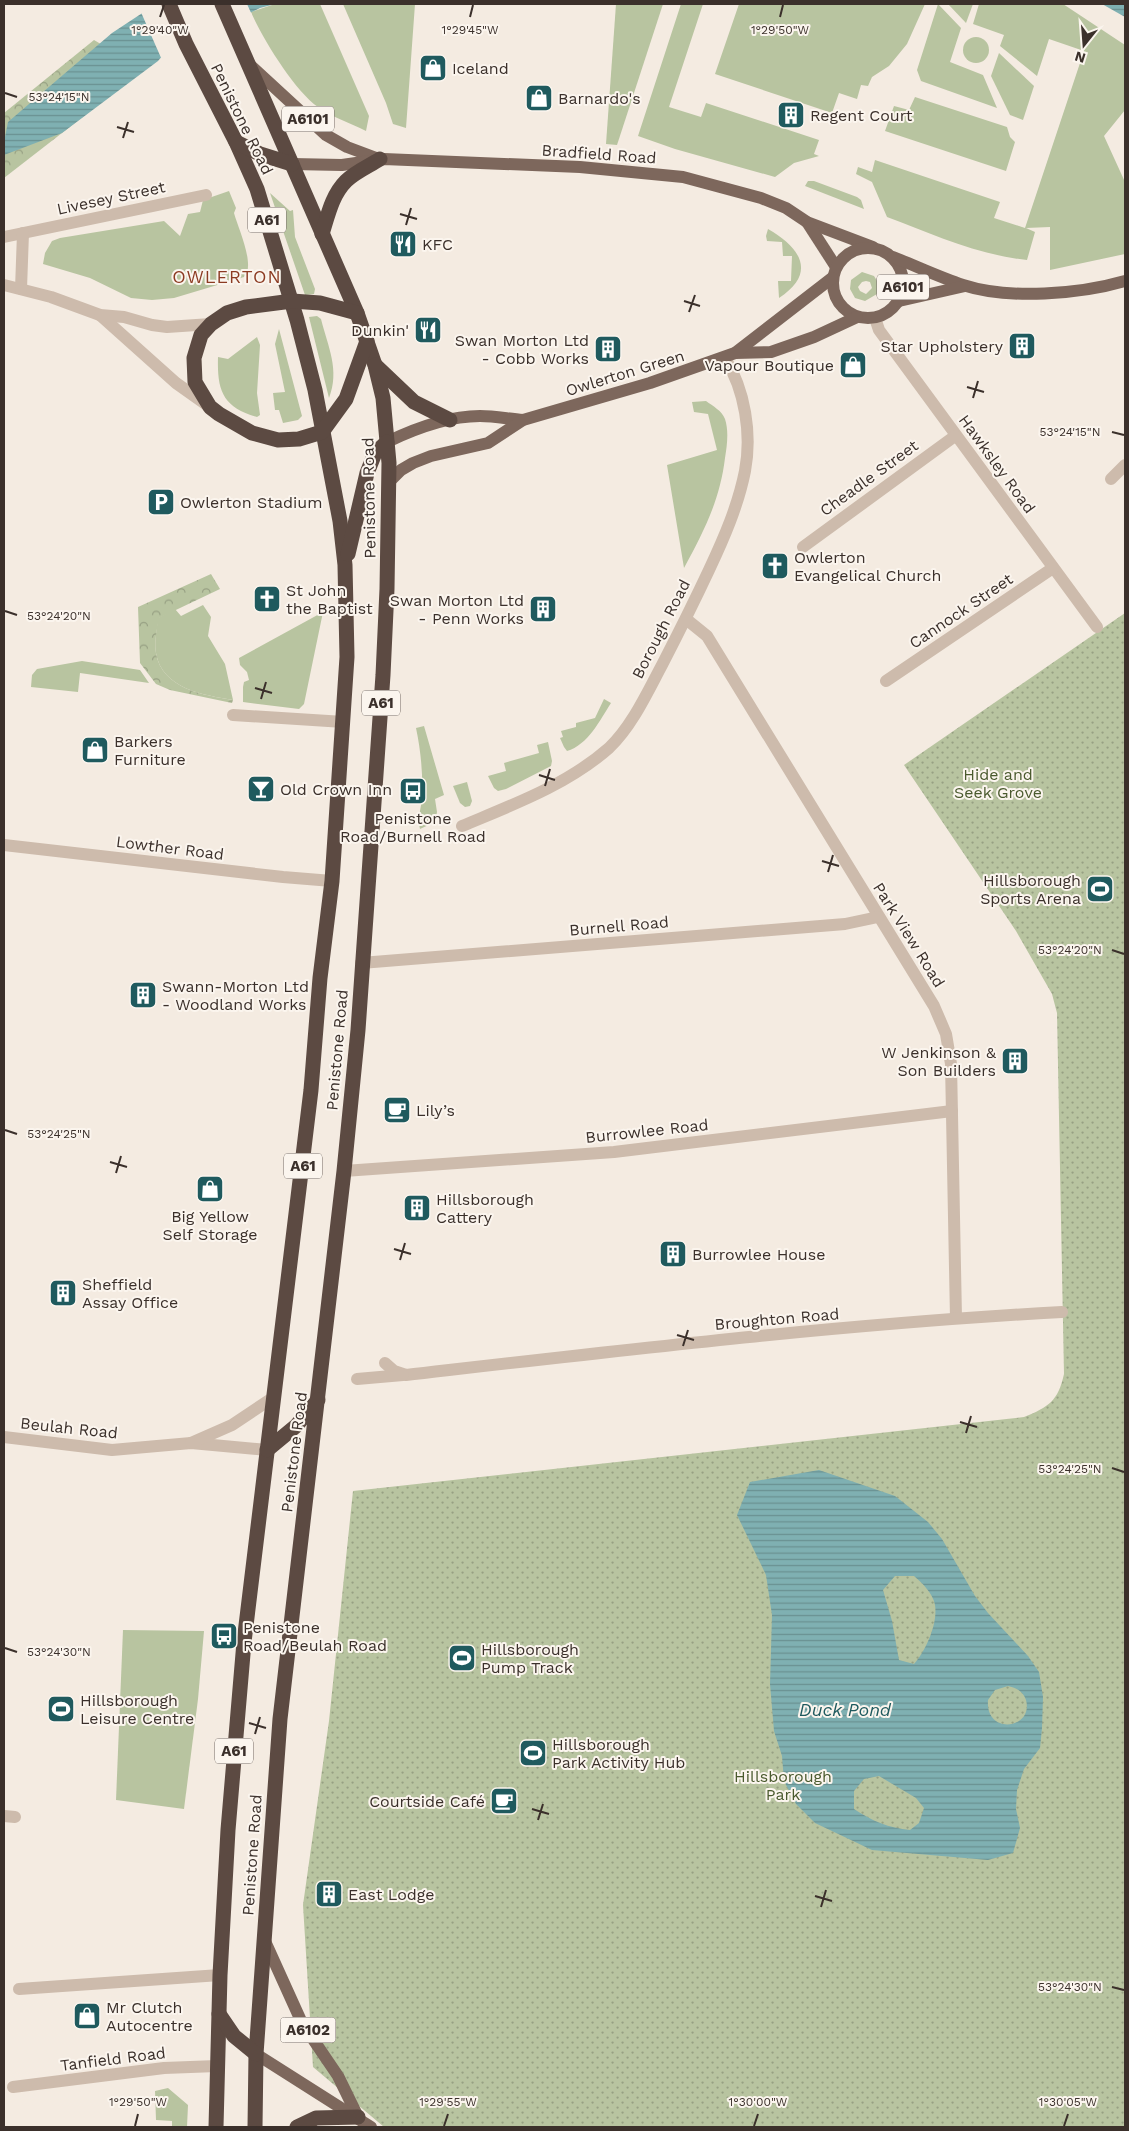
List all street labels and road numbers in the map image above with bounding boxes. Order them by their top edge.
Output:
street label: Penistone Road [207,60,277,178]
road number: A6101 [282,106,334,132]
street label: Bradfield Road [541,141,657,167]
street label: Livesey Street [55,177,167,219]
road number: A61 [248,208,286,232]
road number: A6101 [877,274,929,300]
street label: Owlerton Green [563,346,687,400]
street label: Hawksley Road [955,411,1039,517]
street label: Cheadle Street [816,436,922,520]
street label: Penistone Road [358,437,380,559]
street label: Cannock Street [906,569,1017,653]
street label: Borough Road [628,576,694,682]
road number: A61 [362,690,400,716]
street label: Lowther Road [115,832,225,864]
street label: Park View Road [869,879,949,991]
street label: Burnell Road [568,912,670,940]
street label: Penistone Road [322,989,352,1111]
street label: Burrowlee Road [584,1115,710,1147]
road number: A61 [284,1154,322,1178]
street label: Broughton Road [714,1304,840,1334]
street label: Penistone Road [277,1391,311,1513]
street label: Beulah Road [19,1413,119,1443]
road number: A61 [215,1738,253,1764]
street label: Penistone Road [238,1794,266,1916]
road number: A6102 [280,2018,336,2042]
street label: Tanfield Road [59,2043,167,2075]

